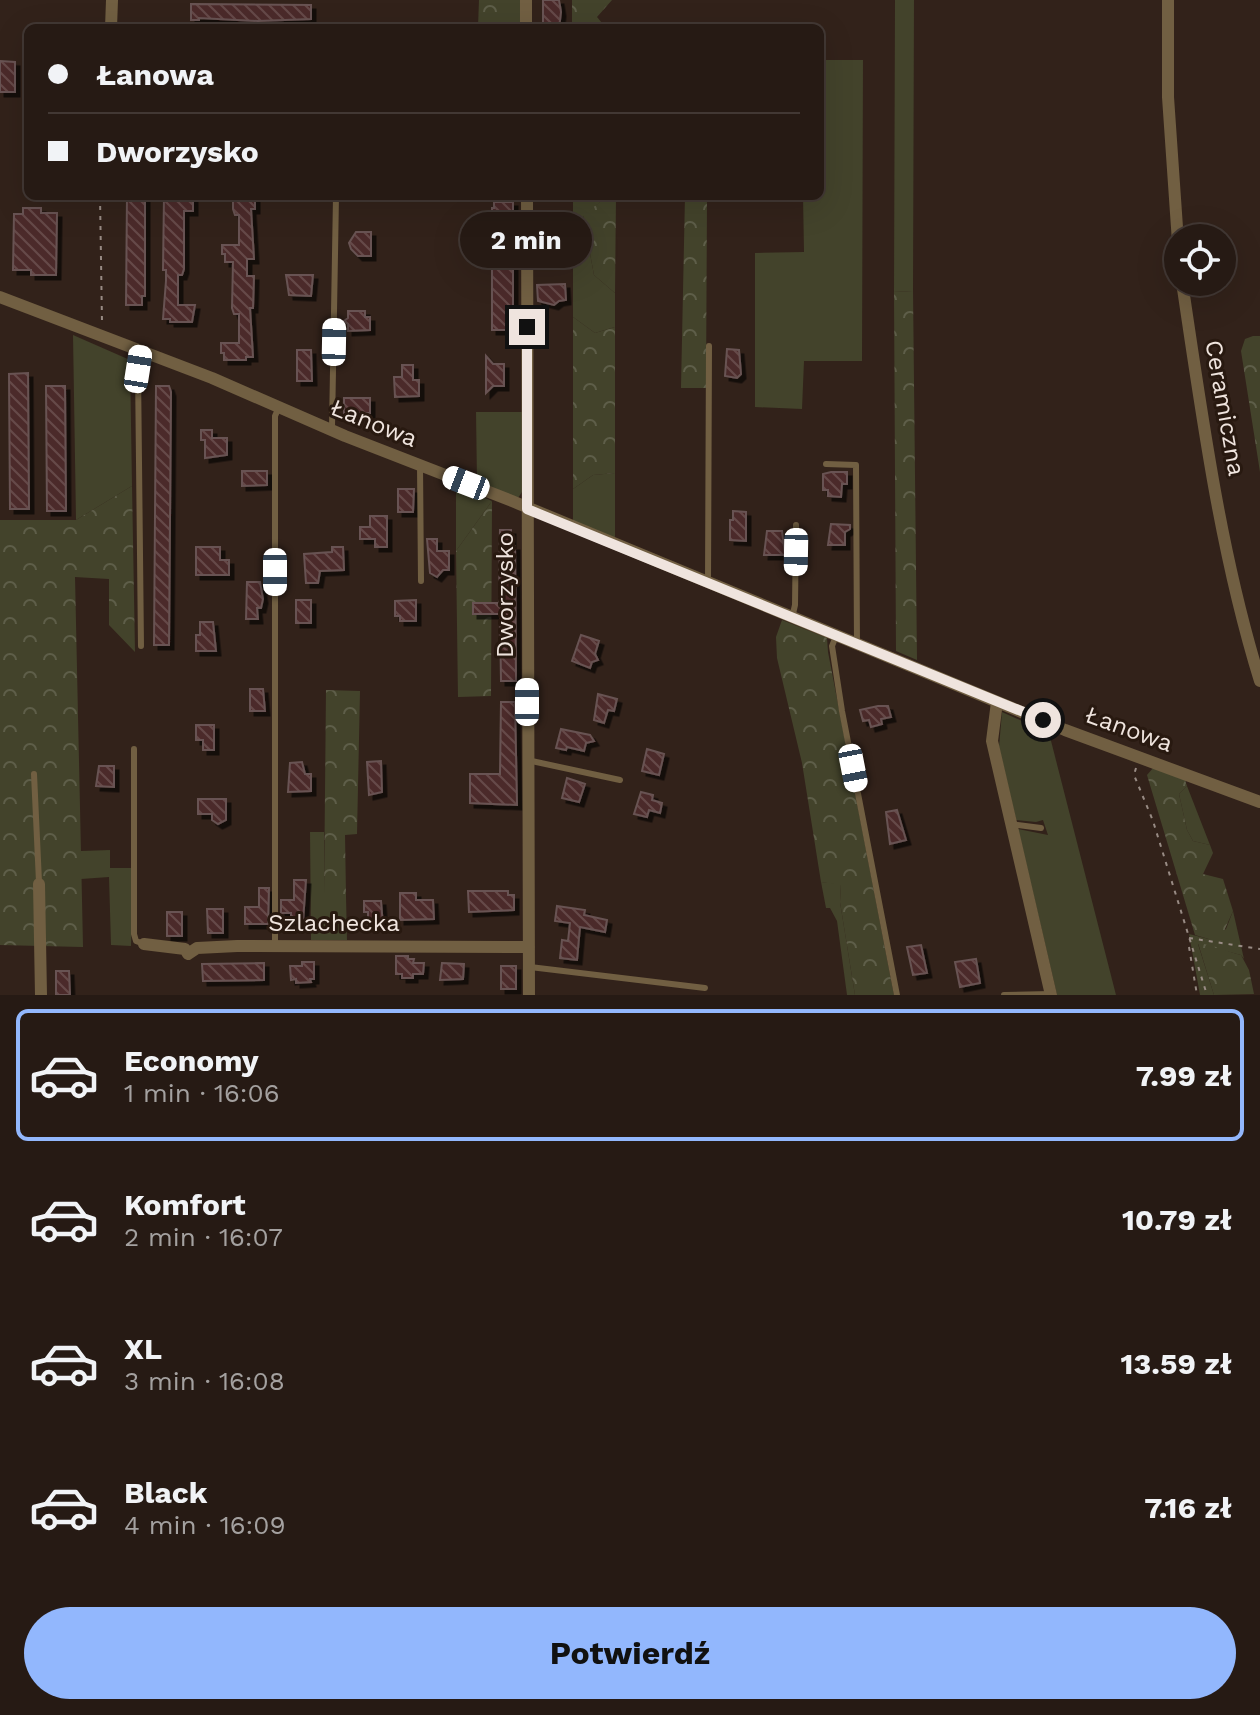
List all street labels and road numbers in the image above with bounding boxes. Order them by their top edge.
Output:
street label: Ceramiczna [1199,338,1251,478]
street label: Łanowa [327,393,421,453]
street label: Dworzysko [491,532,519,658]
street label: Łanowa [1081,700,1177,758]
street label: Szlachecka [268,909,400,937]

